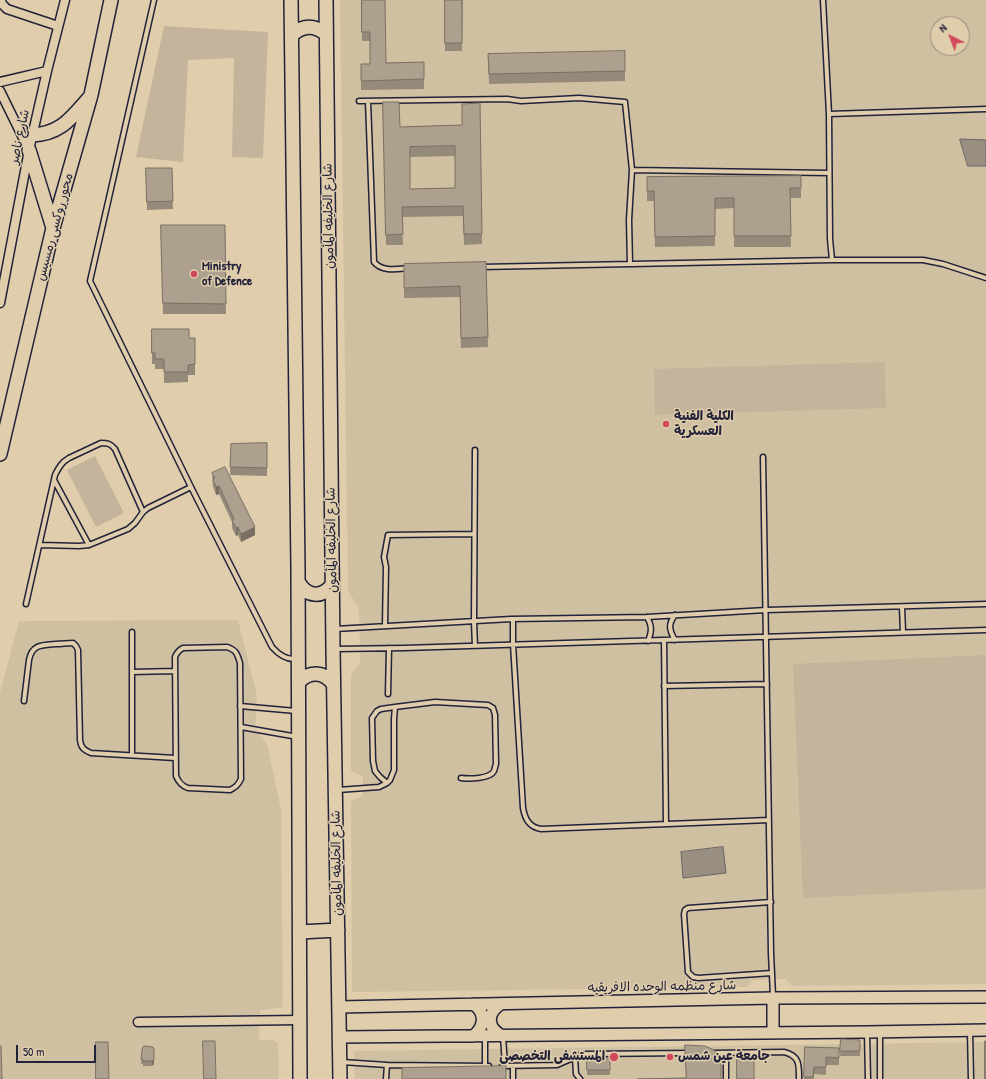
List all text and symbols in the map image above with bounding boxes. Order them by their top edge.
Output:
north arrow [930,16,970,56]
text: N [936,21,949,35]
street label: شارع ناصر [7,108,33,166]
street label: شارع الخليفه المأمون [320,163,338,269]
street label: محور روكسى رمسيس [33,171,77,283]
place label: Ministry of Defence [202,259,252,290]
marker: Ministry of Defence [189,269,199,279]
place label: الكلية الفنية العسكرية [674,409,734,440]
marker: الكلية الفنية العسكرية [661,419,671,429]
street label: شارع الخليفه المأمون [323,487,341,593]
street label: شارع الخليفه المأمون [328,810,346,916]
street label: شارع منظمه الوحده الافريقيه [588,978,736,996]
scale bar [18,1037,98,1063]
text: 50 m [23,1043,44,1060]
place label: المستشفى التخصصى [499,1049,605,1065]
place label: جامعة عين شمس [678,1049,770,1065]
marker: المستشفى التخصصى [608,1051,620,1063]
marker: جامعة عين شمس [665,1052,675,1062]

